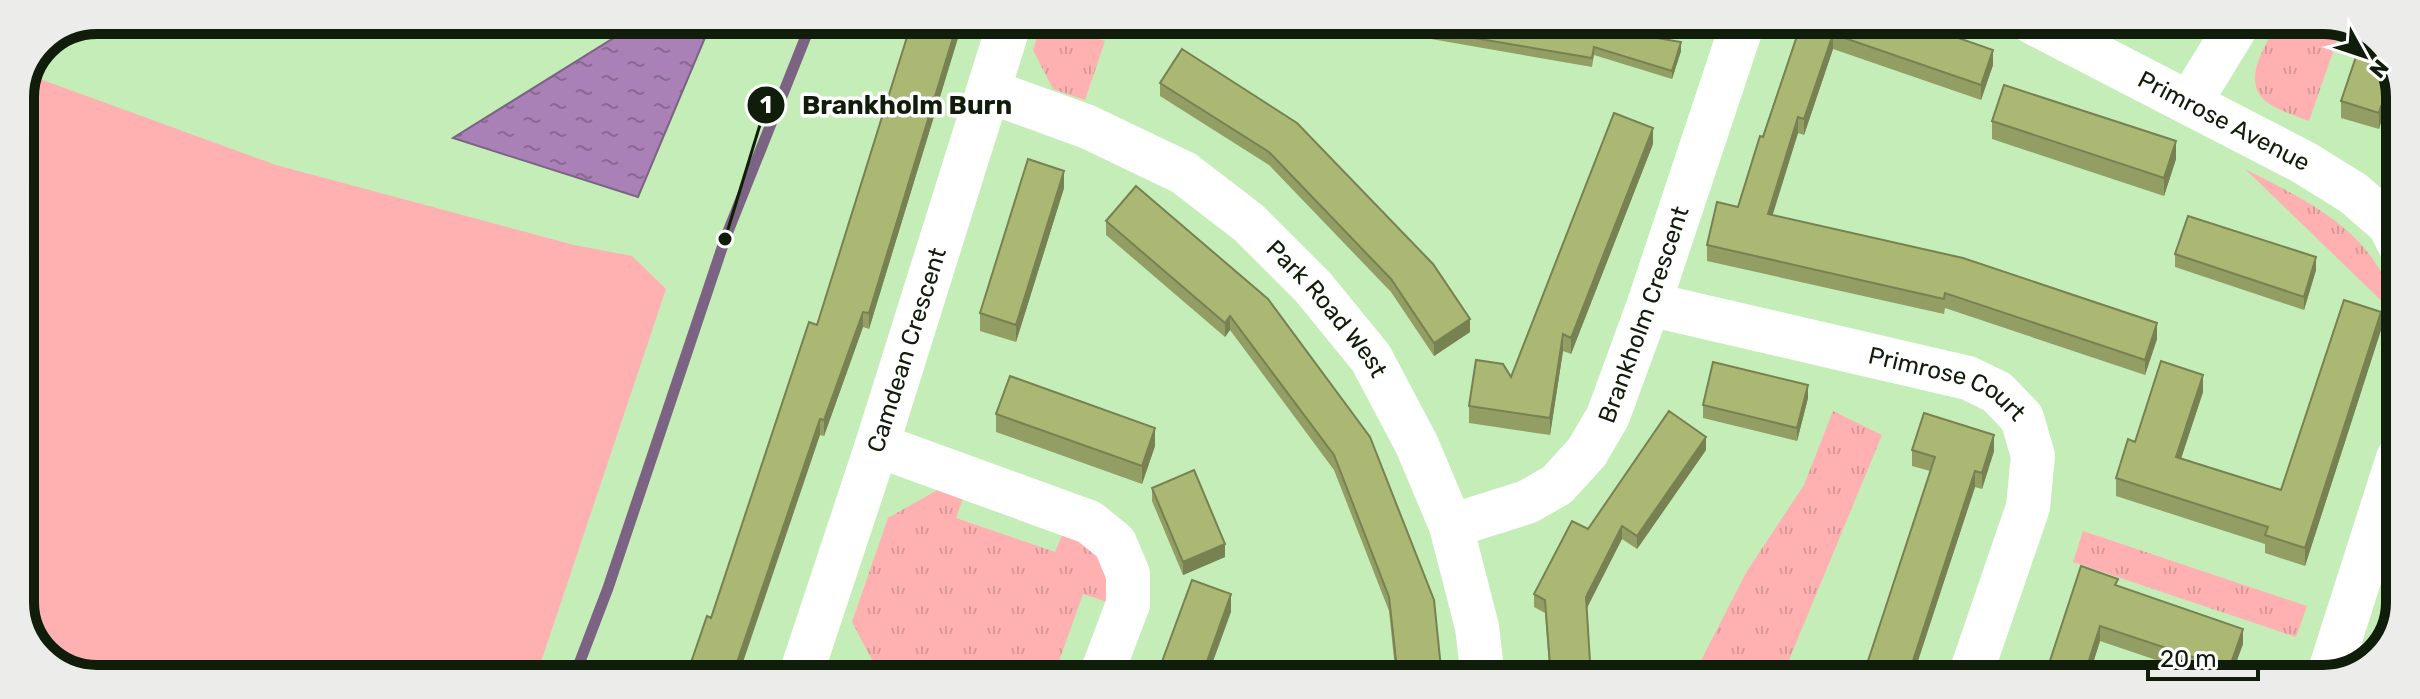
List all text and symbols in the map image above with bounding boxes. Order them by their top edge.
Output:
north arrow [2324,16,2404,96]
text: N [2364,54,2394,83]
street label: Primrose Avenue [2133,65,2314,177]
callout: Brankholm Burn [746,80,1028,130]
text: Brankholm Burn [802,90,1012,121]
text: 1 [760,91,772,119]
street label: Brankholm Crescent [1593,203,1695,427]
street label: Park Road West [1261,235,1393,382]
street label: Camdean Crescent [862,244,952,456]
street label: Primrose Court [1866,341,2031,427]
scale bar [2148,631,2258,681]
text: 20 m [2160,645,2217,673]

